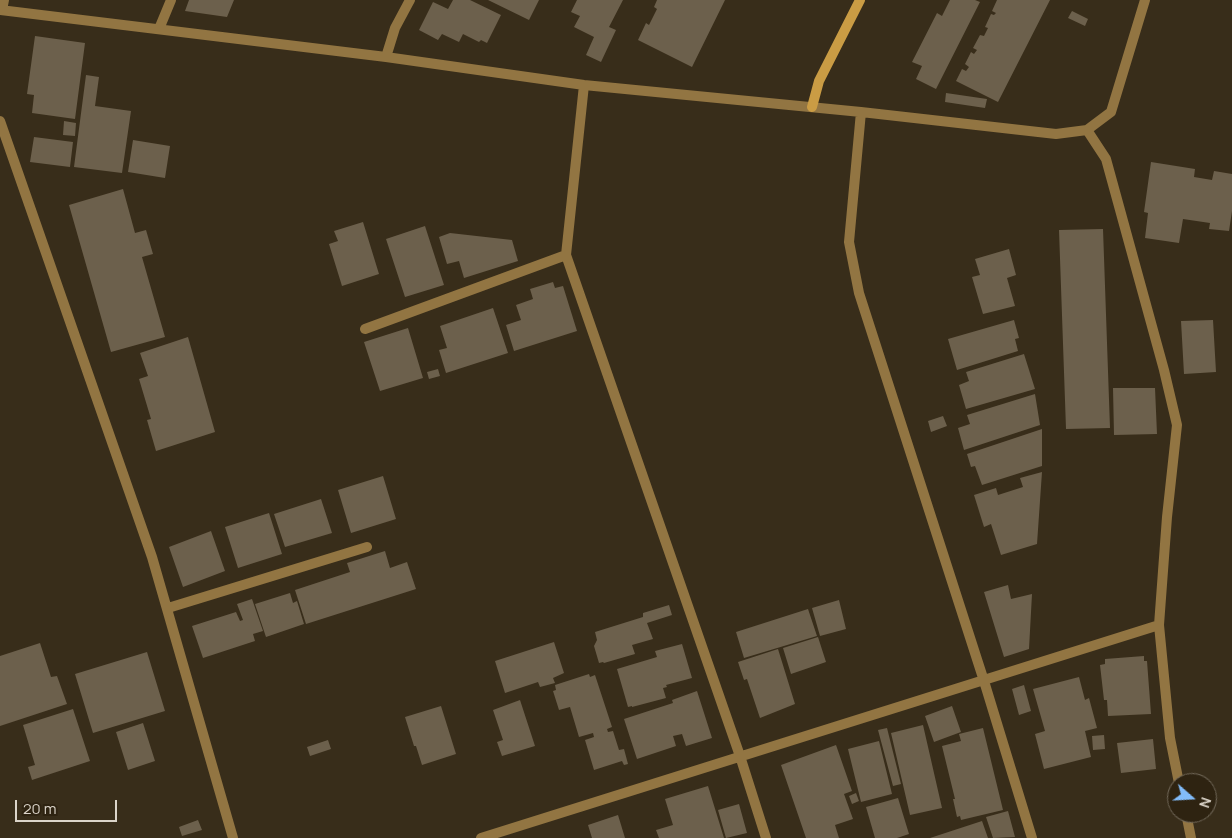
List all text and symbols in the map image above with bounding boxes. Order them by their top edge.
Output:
north arrow [1167,773,1217,823]
scale bar [18,790,120,822]
text: N [1195,795,1216,811]
text: 20 m [23,798,56,819]

